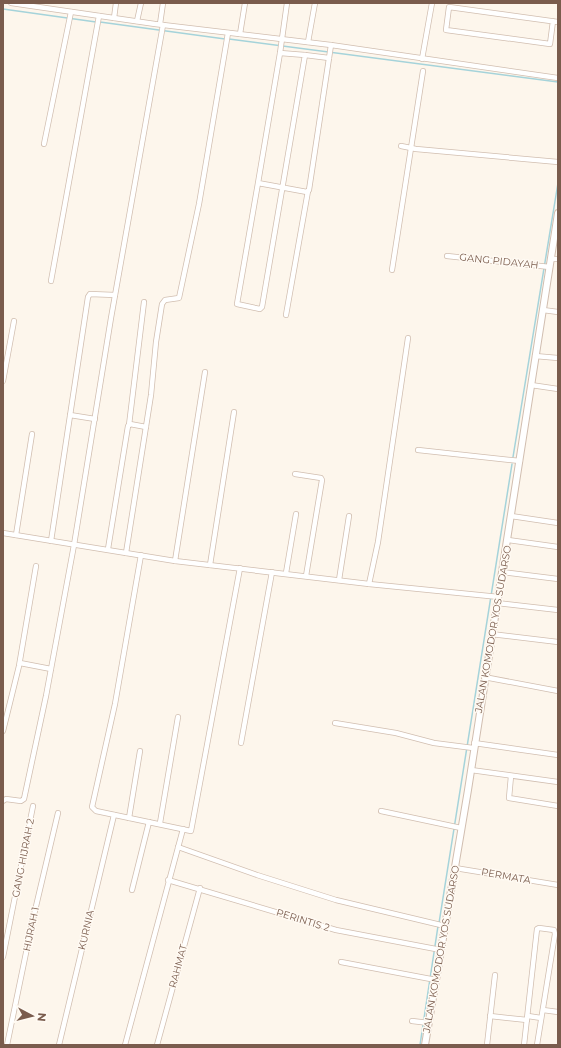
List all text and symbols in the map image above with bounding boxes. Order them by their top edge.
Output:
street label: GANG PIDAYAH [459,250,539,272]
street label: JALAN KOMODOR YOS SUDARSO [472,544,514,715]
street label: GANG HIJRAH 2 [9,817,37,899]
street label: JALAN KOMODOR YOS SUDARSO [420,864,462,1035]
street label: PERMATA [480,865,533,887]
street label: HIJRAH 1 [20,906,42,952]
street label: PERINTIS 2 [275,906,332,934]
street label: KURNIA [75,908,97,951]
street label: RAHMAT [166,943,190,989]
north arrow [12,996,52,1036]
text: N [34,1012,49,1022]

